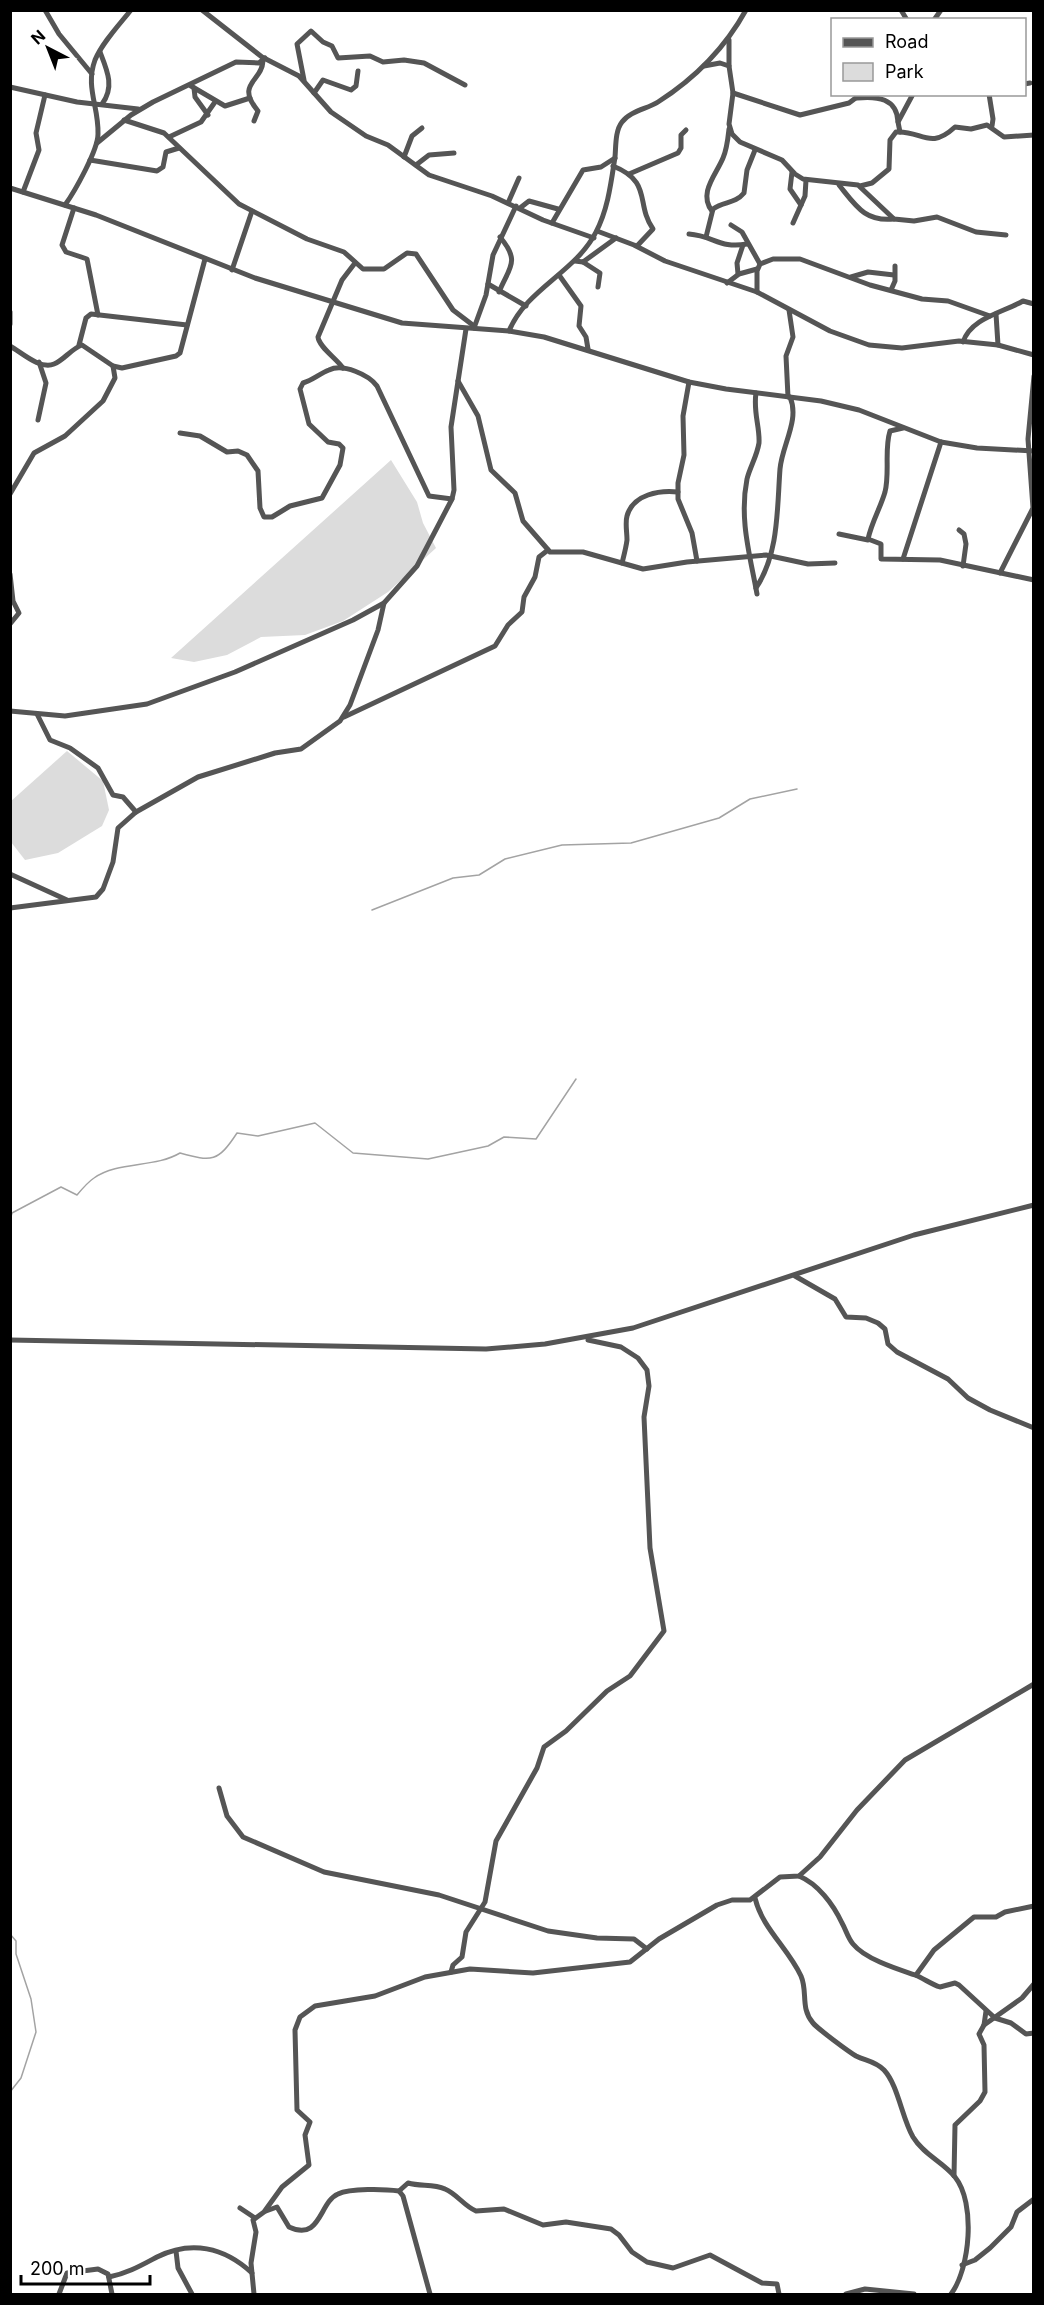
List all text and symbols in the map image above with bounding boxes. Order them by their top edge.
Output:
north arrow [18,18,78,78]
legend [831,18,1026,96]
text: N [27,25,49,48]
text: Road [885,31,928,52]
text: Park [885,61,924,82]
scale bar [21,2248,150,2286]
text: 200 m [30,2258,85,2279]

